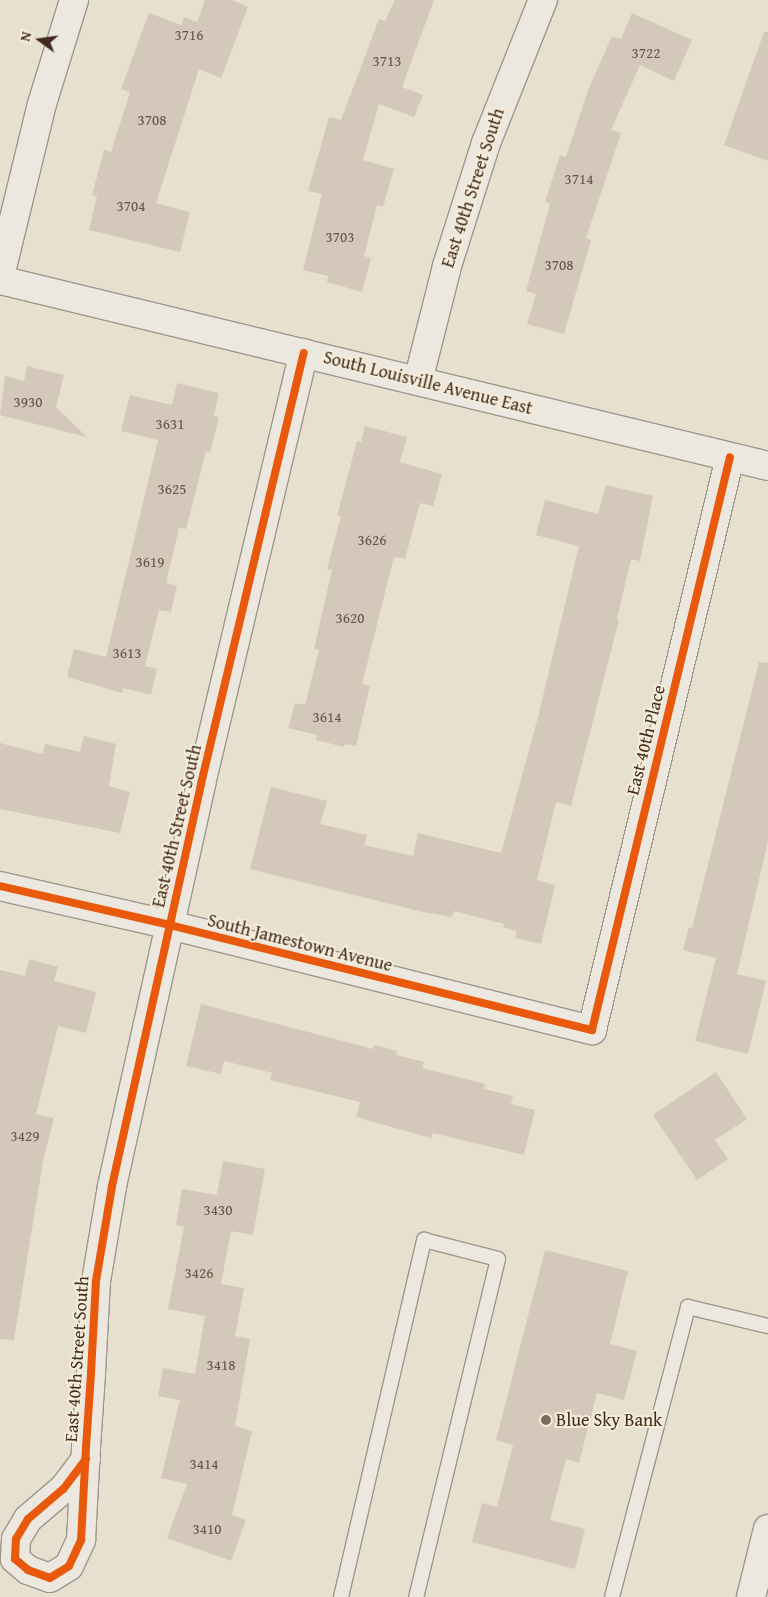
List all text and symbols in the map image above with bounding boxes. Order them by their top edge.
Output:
north arrow [15,15,65,65]
house number: 3716 [175,26,203,44]
text: N [15,29,36,43]
house number: 3722 [632,44,660,62]
house number: 3713 [373,52,401,70]
street label: East 40th Street South [437,105,509,271]
house number: 3708 [138,111,166,129]
house number: 3714 [565,170,593,188]
house number: 3704 [117,197,145,215]
house number: 3703 [326,228,354,246]
house number: 3708 [545,256,573,274]
street label: South Louisville Avenue East [321,347,535,419]
house number: 3930 [14,393,42,411]
house number: 3631 [156,415,184,433]
house number: 3625 [158,480,186,498]
house number: 3626 [358,531,386,549]
house number: 3619 [136,553,164,571]
house number: 3620 [336,609,364,627]
house number: 3613 [113,644,141,662]
street label: East 40th Place [622,683,670,797]
house number: 3614 [313,708,341,726]
street label: East 40th Street South [148,742,206,910]
street label: South Jamestown Avenue [205,910,395,976]
house number: 3429 [11,1127,39,1145]
house number: 3430 [204,1201,232,1219]
house number: 3426 [185,1264,213,1282]
street label: East 40th Street South [60,1275,94,1443]
house number: 3418 [207,1356,235,1374]
place label: Blue Sky Bank [556,1409,662,1431]
marker: Blue Sky Bank [540,1414,552,1426]
house number: 3414 [190,1455,218,1473]
house number: 3410 [193,1520,221,1538]

